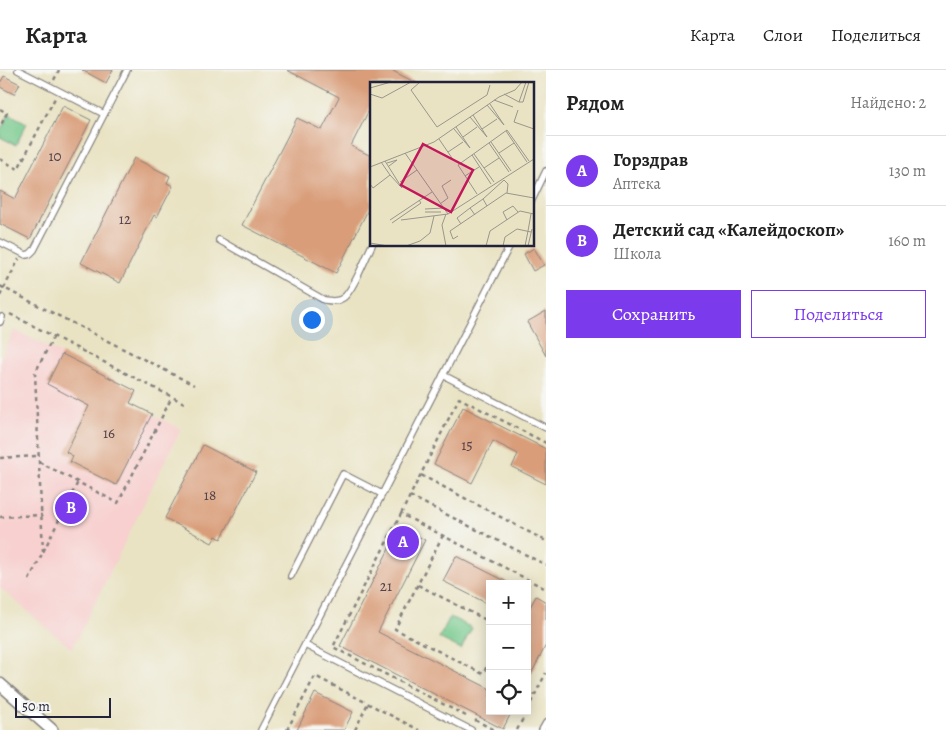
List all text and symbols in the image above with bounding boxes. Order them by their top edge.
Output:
text: Карта [25,19,87,51]
text: Карта [690,23,735,47]
text: Слои [763,23,803,47]
text: Поделиться [831,23,921,47]
inset map [370,82,534,246]
text: Рядом [566,89,624,117]
text: Найдено: 2 [850,92,926,114]
house number: 10 [48,146,62,166]
text: Горздрав [613,147,688,173]
text: A [577,160,587,182]
text: 130 m [889,160,926,182]
text: Аптека [613,173,661,195]
house number: 12 [119,209,131,229]
text: Детский сад «Калейдоскоп» [613,217,844,243]
text: B [577,230,587,252]
text: 160 m [888,230,926,252]
text: Школа [613,243,661,265]
button: Сохранить [566,290,741,338]
button: Поделиться [751,290,926,338]
your location [299,307,325,333]
house number: 16 [103,423,115,443]
house number: 15 [461,435,473,455]
house number: 18 [204,485,216,505]
pin: B [55,489,87,527]
pin: A [387,523,419,561]
house number: 21 [380,576,392,596]
map controls [486,580,531,715]
button: + [486,580,531,625]
button: − [486,625,531,670]
button: locate [486,670,531,715]
scale bar [15,695,111,718]
text: 50 m [22,697,50,716]

